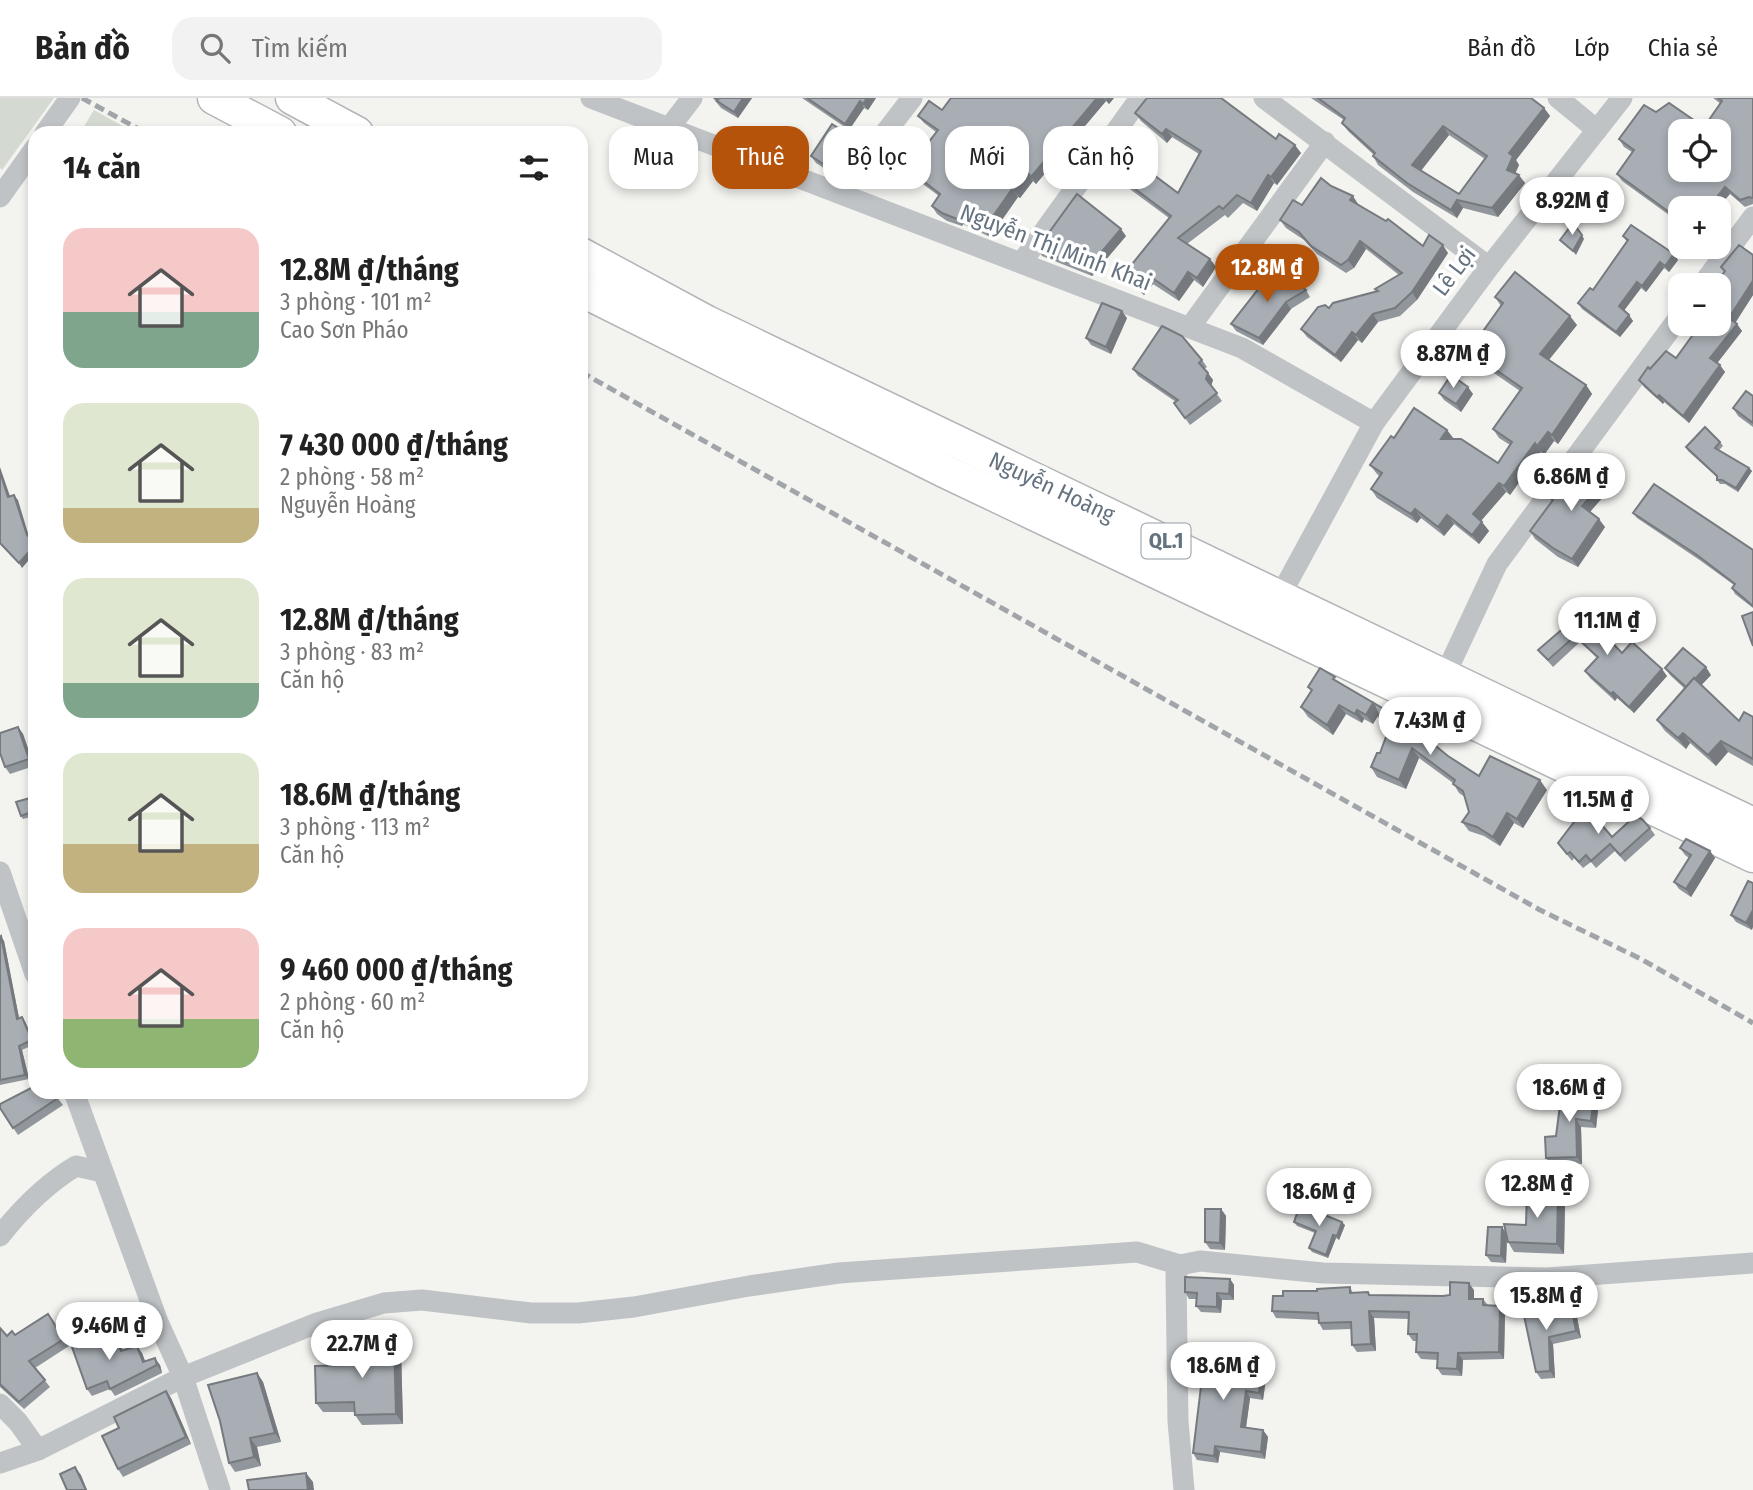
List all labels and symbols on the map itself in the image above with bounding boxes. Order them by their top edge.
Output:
pin: 8.92M ₫ [1507,178,1637,237]
street label: Nguyễn Thị Minh Khai [956,198,1156,296]
street label: Lê Lợi [1426,241,1482,301]
pin: 12.8M ₫ [1202,244,1332,304]
pin: 8.87M ₫ [1388,330,1518,390]
street label: Nguyễn Hoàng [985,446,1120,528]
pin: 6.86M ₫ [1506,454,1636,513]
road number: QL.1 [1142,524,1190,558]
pin: 11.1M ₫ [1542,598,1672,657]
pin: 7.43M ₫ [1365,698,1495,757]
pin: 11.5M ₫ [1533,776,1663,836]
pin: 18.6M ₫ [1504,1065,1634,1124]
pin: 12.8M ₫ [1472,1160,1602,1220]
pin: 18.6M ₫ [1254,1168,1384,1228]
pin: 15.8M ₫ [1481,1272,1611,1332]
pin: 9.46M ₫ [44,1302,174,1362]
pin: 22.7M ₫ [297,1320,427,1380]
pin: 18.6M ₫ [1158,1342,1288,1402]

